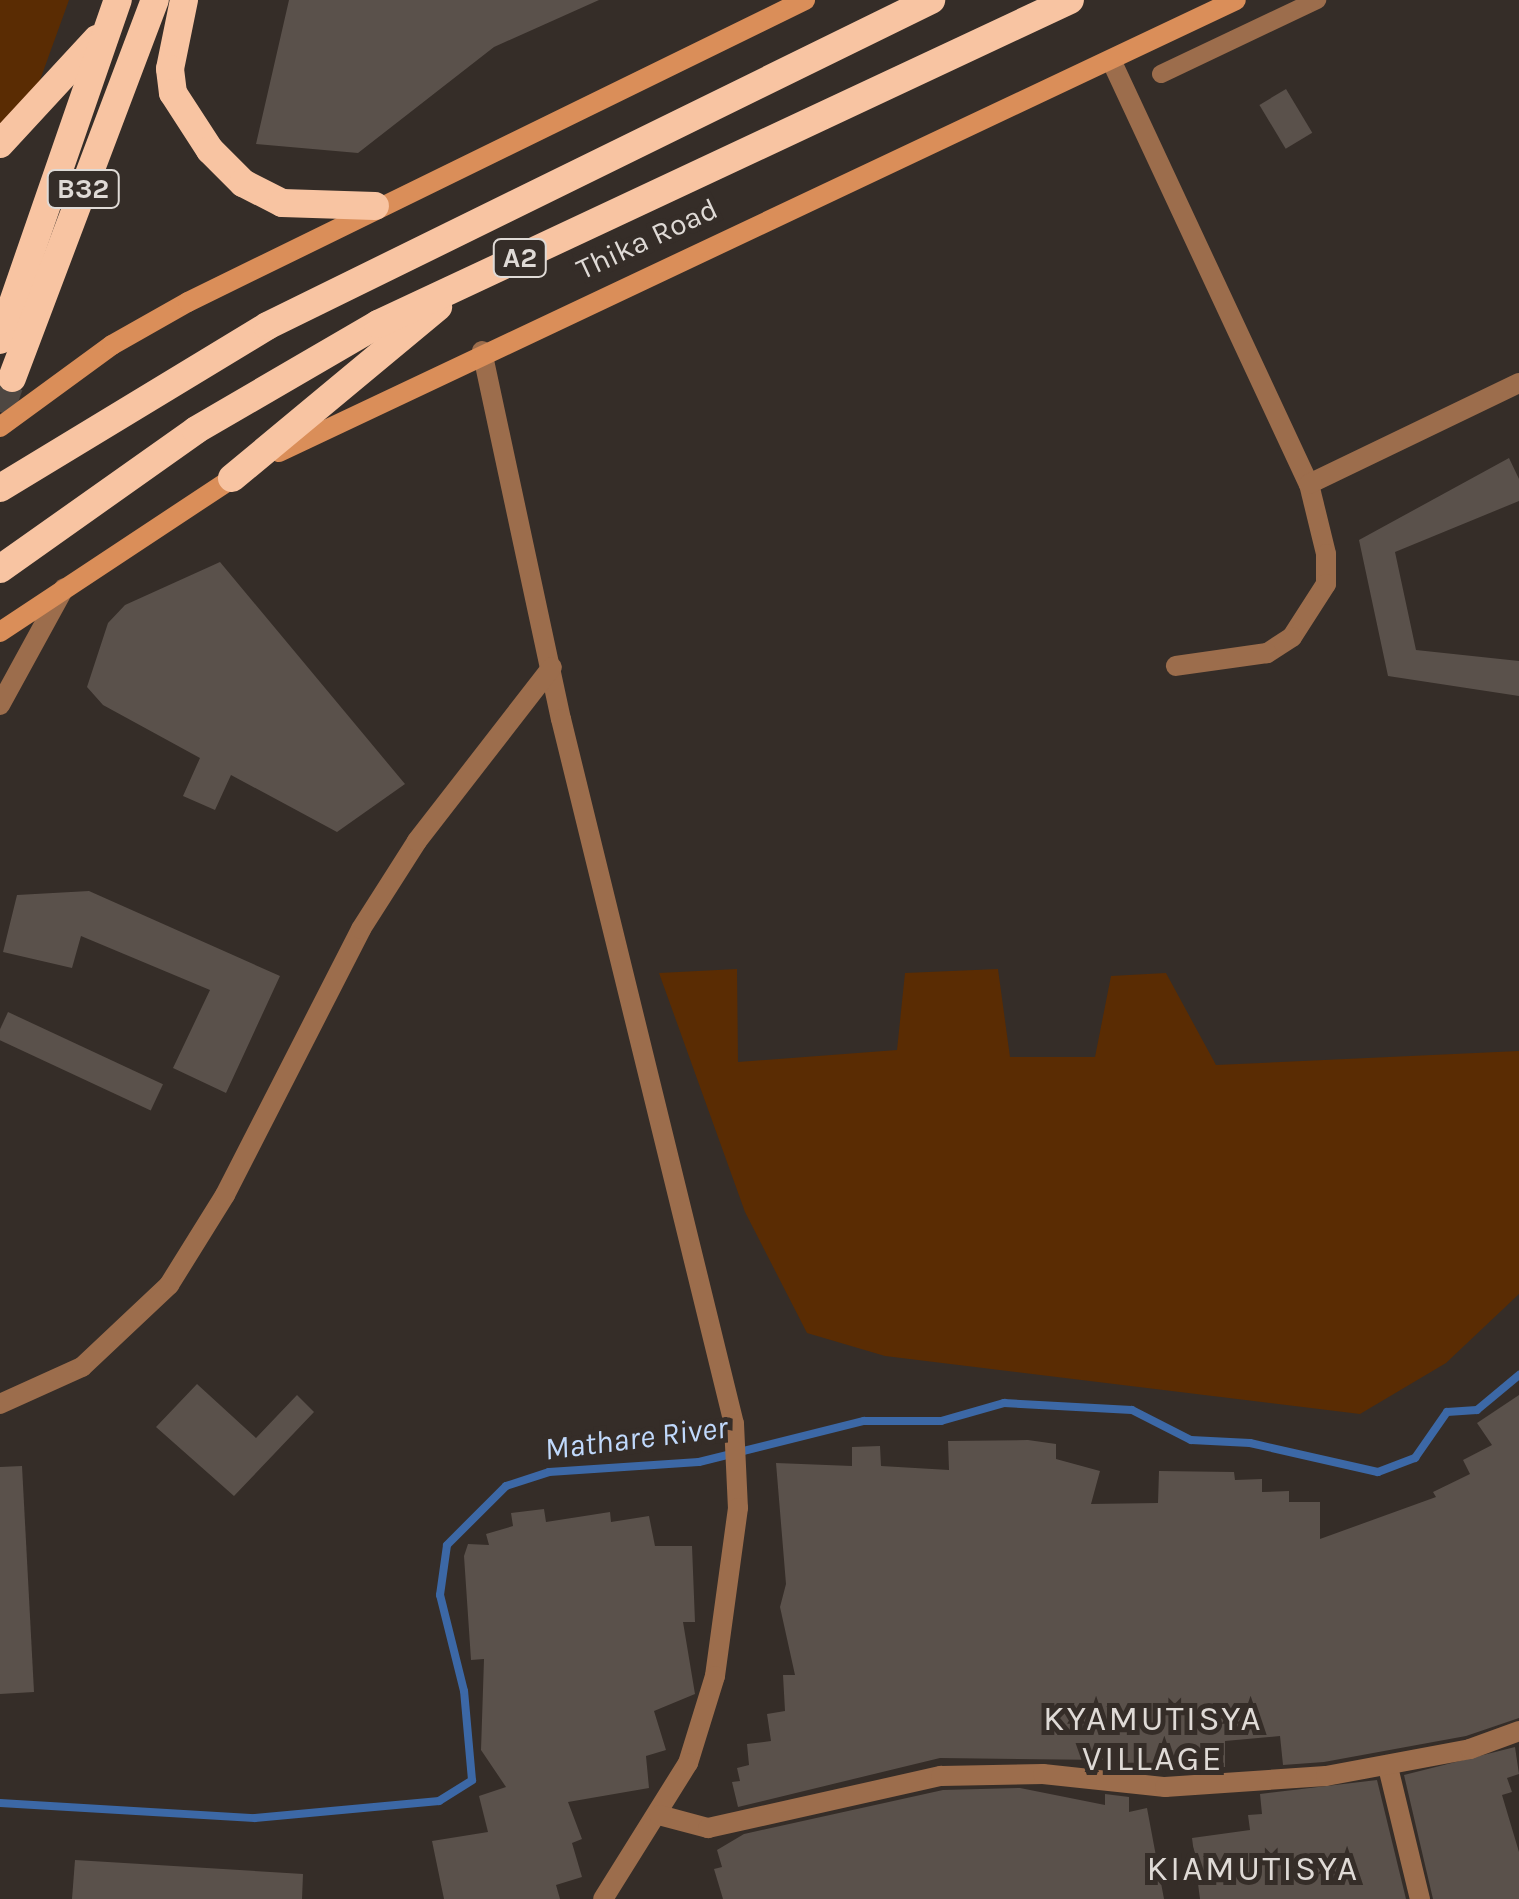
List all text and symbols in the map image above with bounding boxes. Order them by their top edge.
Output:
road number: B32 [46,166,120,212]
street label: Thika Road [571,191,723,287]
road number: A2 [492,235,548,281]
water label: Mathare River [542,1409,730,1469]
district label: KYAMUTISYA VILLAGE [1043,1698,1263,1780]
district label: KIAMUTISYA [1146,1848,1360,1890]

